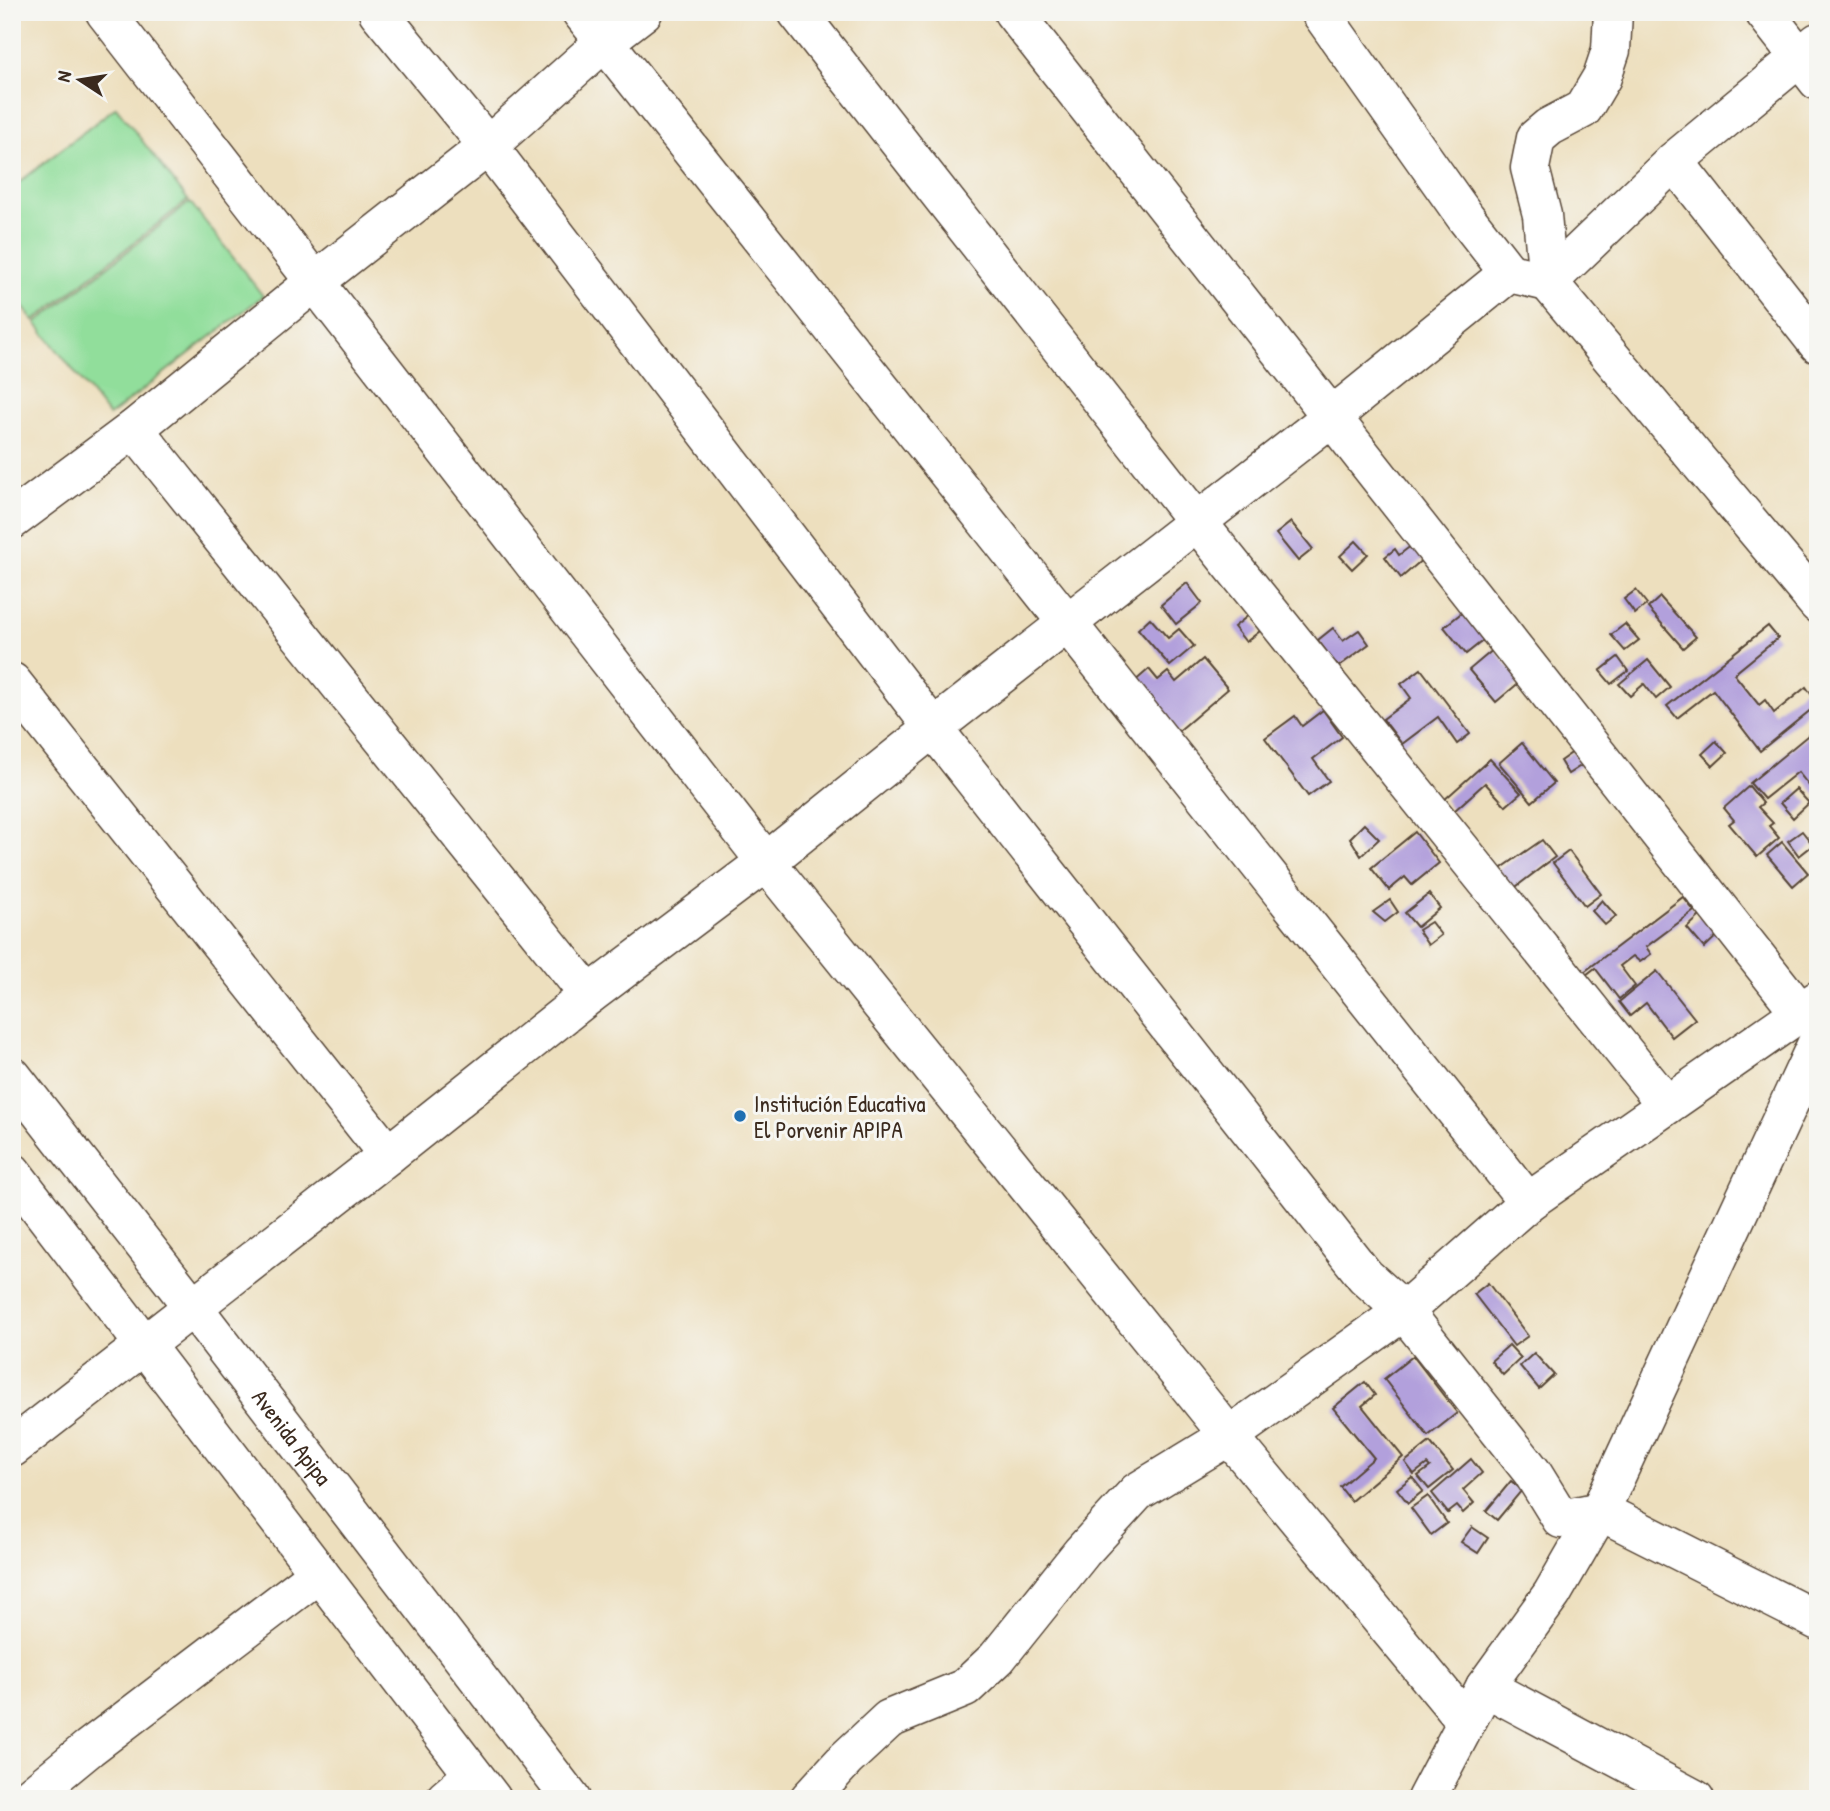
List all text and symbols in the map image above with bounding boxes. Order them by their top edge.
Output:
north arrow [46,46,116,116]
text: N [50,69,77,84]
place label: Institución Educativa El Porvenir APIPA [754,1088,925,1145]
marker: Institución Educativa El Porvenir APIPA [732,1108,748,1124]
street label: Avenida Apipa [246,1382,339,1491]

